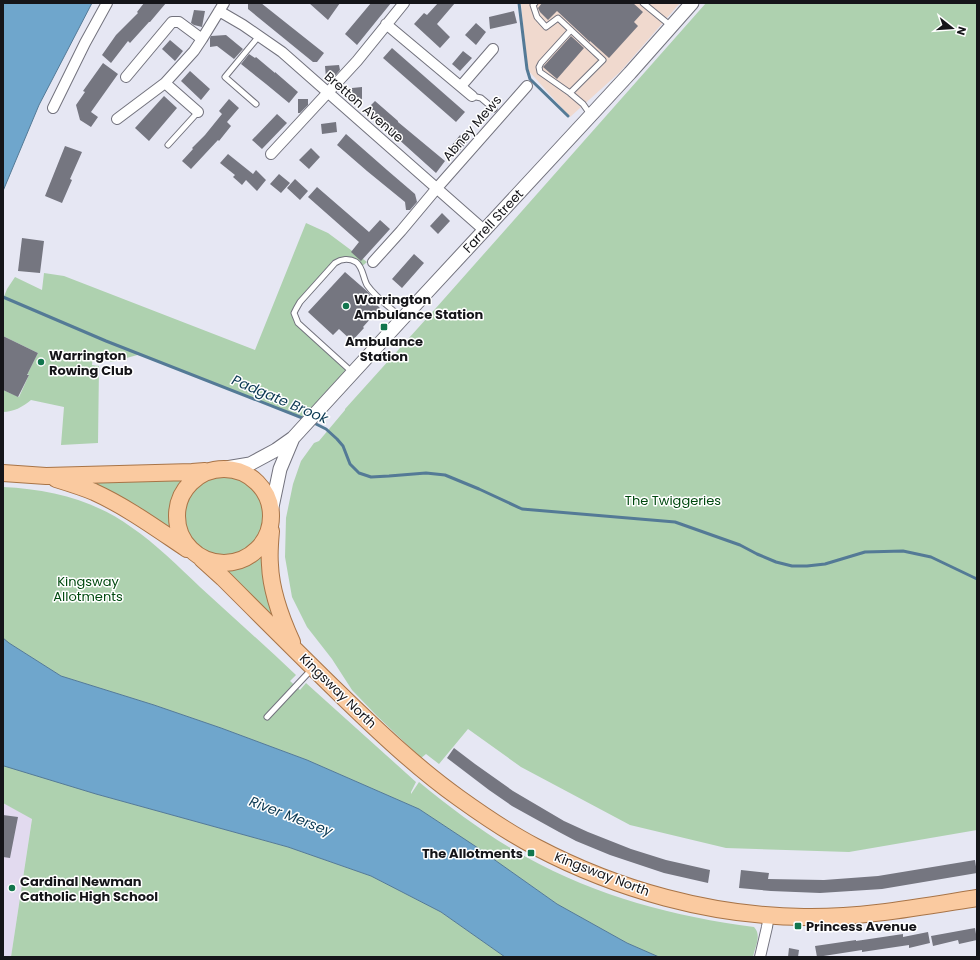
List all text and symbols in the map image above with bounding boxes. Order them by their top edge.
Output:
north arrow [932,8,972,48]
text: N [953,25,970,37]
street label: Bretton Avenue [320,67,408,147]
street label: Abney Mews [438,91,506,165]
street label: Farrell Street [458,185,528,257]
place label: Warrington Ambulance Station [354,290,483,324]
marker: Warrington Ambulance Station [341,301,351,311]
marker: Ambulance Station [379,322,389,332]
place label: Ambulance Station [345,332,423,366]
place label: Warrington Rowing Club [49,346,133,380]
marker: Warrington Rowing Club [36,357,46,367]
water label: Padgate Brook [229,370,332,429]
park label: The Twiggeries [625,491,721,510]
park label: Kingsway Allotments [53,572,123,606]
street label: Kingsway North [295,649,381,733]
water label: River Mersey [246,791,337,841]
place label: The Allotments [422,844,523,863]
street label: Kingsway North [552,847,652,901]
marker: The Allotments [526,848,536,858]
place label: Cardinal Newman Catholic High School [20,872,158,906]
marker: Cardinal Newman Catholic High School [7,883,17,893]
place label: Princess Avenue [806,917,917,936]
marker: Princess Avenue [793,921,803,931]

